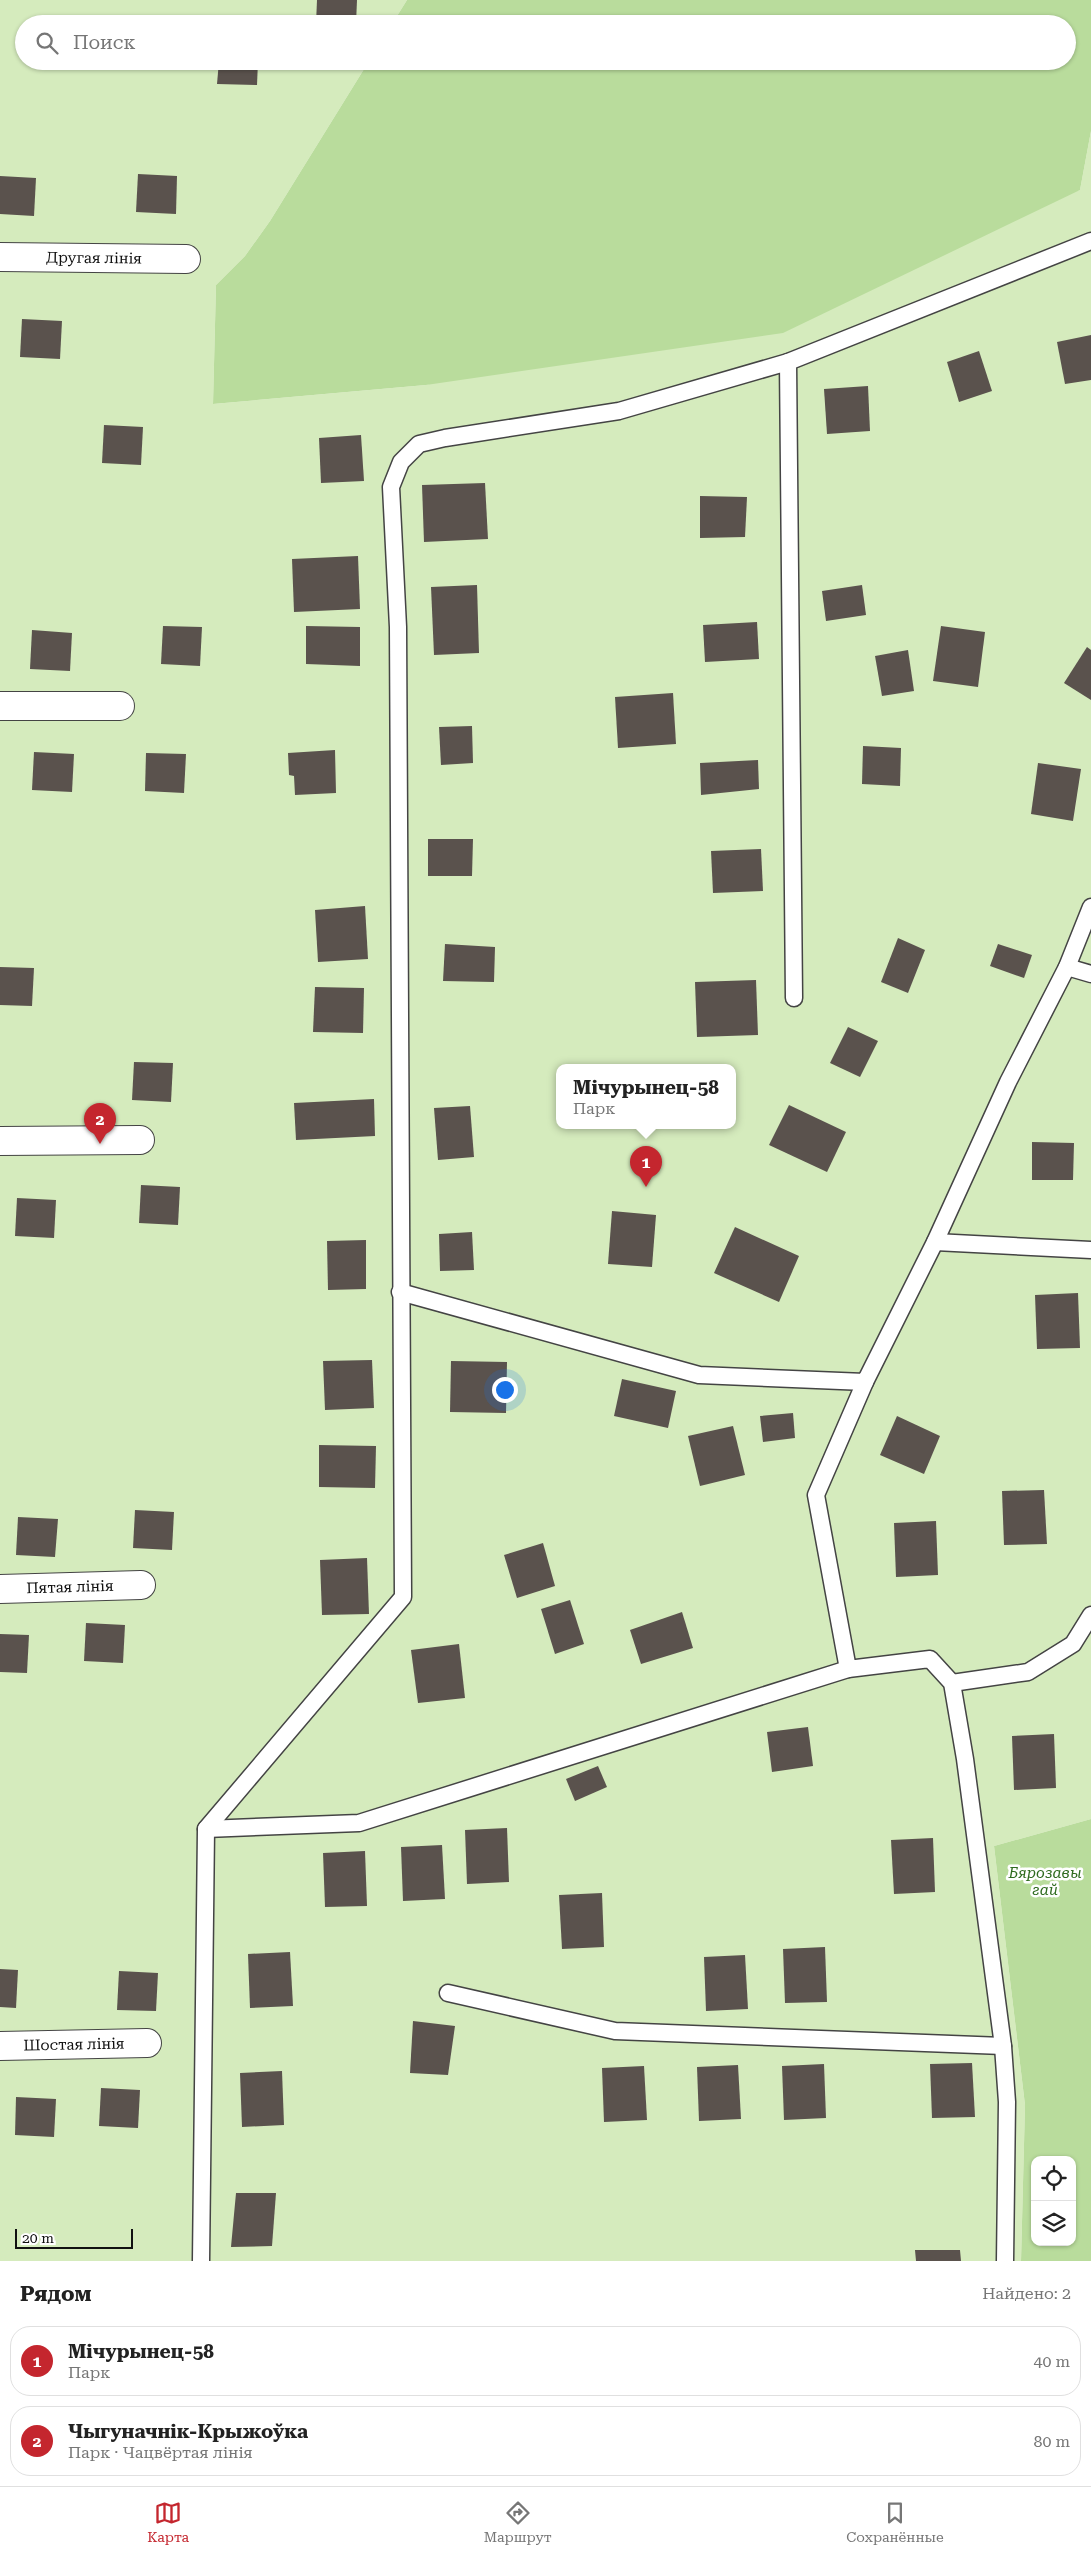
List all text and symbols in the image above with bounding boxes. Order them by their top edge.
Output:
search box [15,15,1076,70]
icon: search [33,29,61,57]
text: Поиск [73,31,136,54]
street label: Другая лінія [46,248,142,268]
popup [556,1064,736,1129]
text: Мічурынец-58 [573,1076,719,1099]
text: Парк [573,1099,615,1118]
pin: 2 [84,1103,116,1144]
pin: 1 [630,1146,662,1187]
your location [492,1377,518,1403]
street label: Пятая лінія [26,1577,114,1597]
park label: Бярозавы гай [1007,1864,1082,1899]
street label: Шостая лінія [23,2034,125,2055]
map controls [1031,2156,1076,2246]
button: locate [1031,2156,1076,2201]
button: layers [1031,2201,1076,2246]
scale bar [15,2226,132,2249]
text: 20 m [22,2230,54,2246]
text: Рядом [20,2282,92,2306]
text: Найдено: 2 [982,2284,1071,2303]
text: Мічурынец-58 [68,2340,214,2363]
text: 1 [33,2352,41,2371]
text: 40 m [1033,2352,1070,2371]
text: Парк [68,2363,110,2382]
text: Чыгуначнік-Крыжоўка [68,2420,308,2443]
text: 2 [33,2432,41,2451]
text: 80 m [1033,2432,1070,2451]
text: Парк · Чацвёртая лінія [68,2443,253,2462]
tab: Карта [147,2499,189,2545]
tab: Маршрут [484,2499,552,2545]
tab: Сохранённые [846,2499,944,2545]

